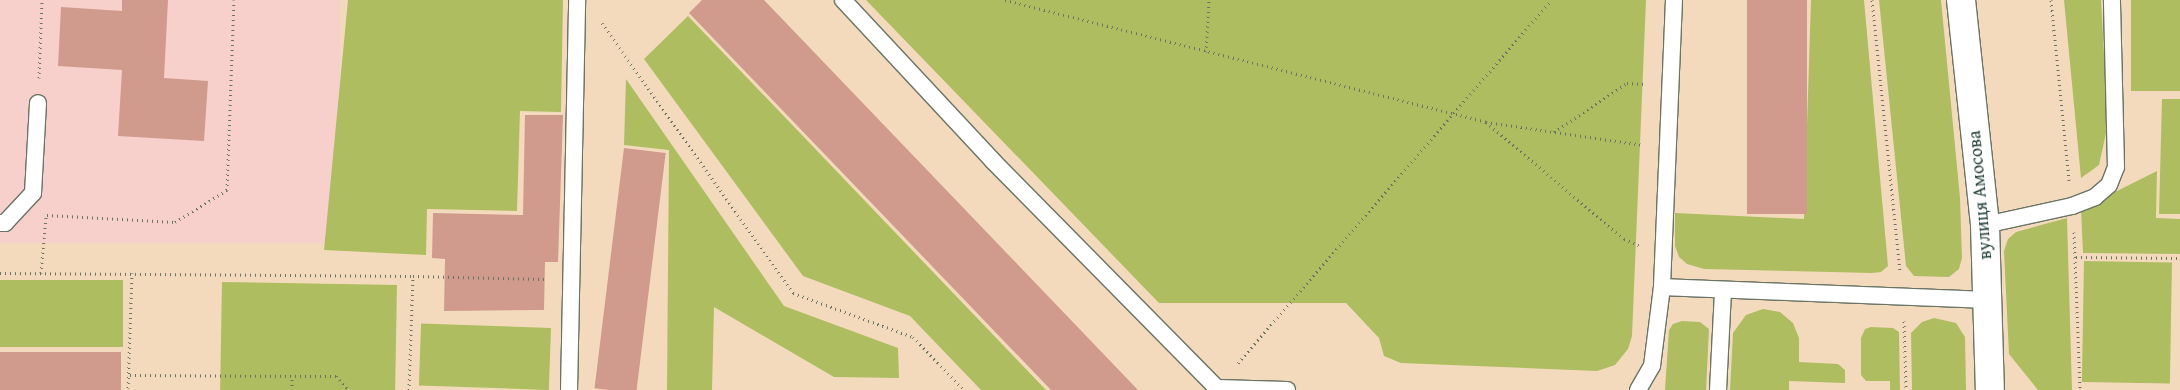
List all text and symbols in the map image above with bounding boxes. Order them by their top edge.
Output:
street label: вулиця Амосова [1964,130,1996,260]

